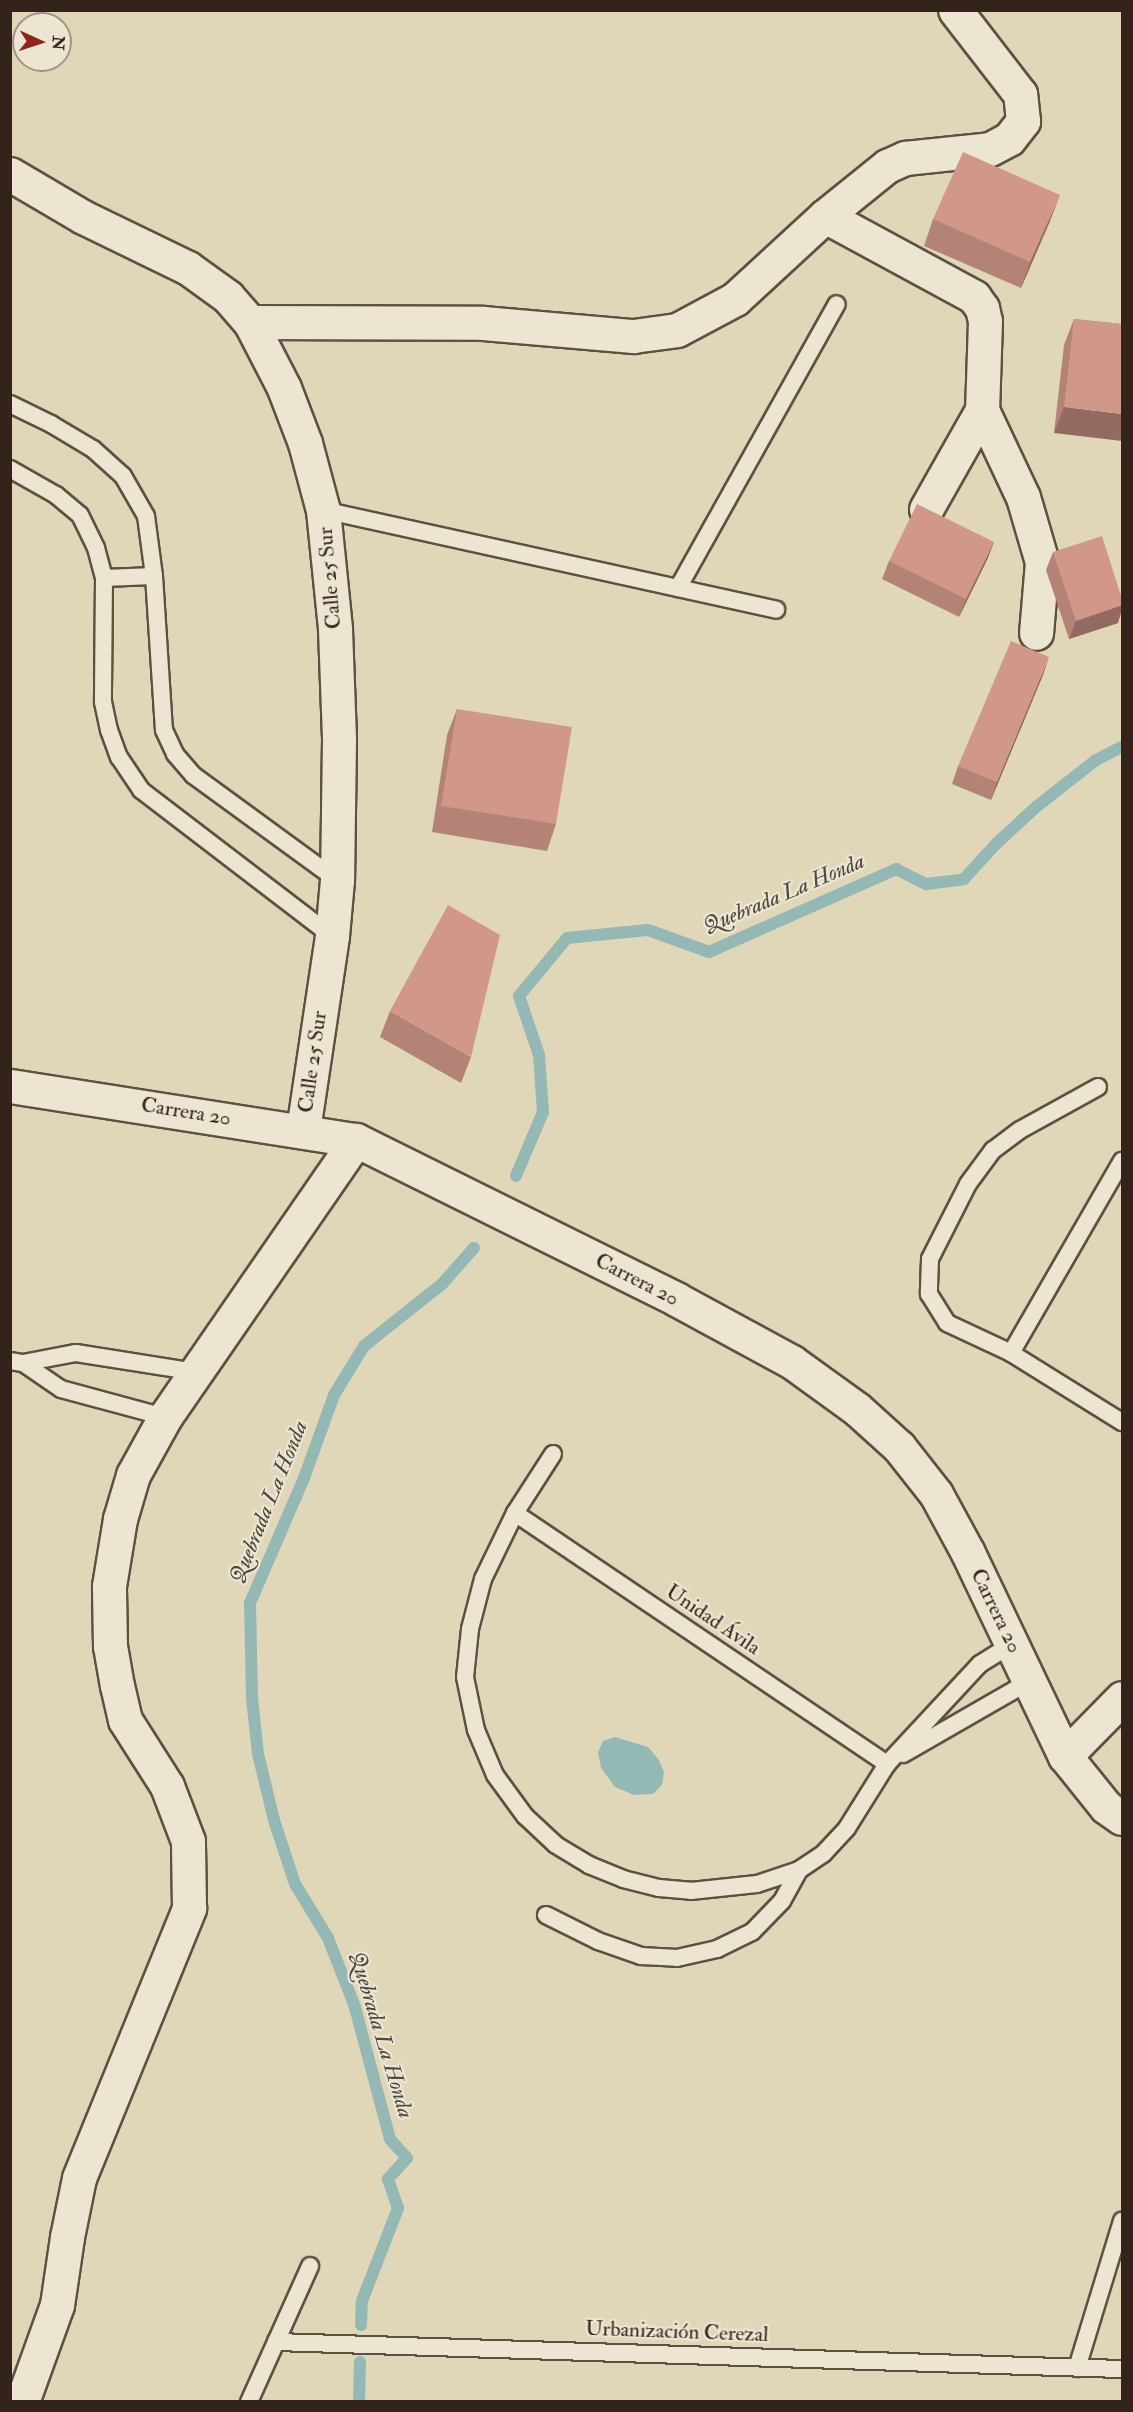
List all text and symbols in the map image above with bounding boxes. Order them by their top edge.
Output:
north arrow [12,12,72,72]
text: N [48,35,68,51]
street label: Calle 25 Sur [313,526,347,630]
water label: Quebrada La Honda [699,848,869,940]
street label: Calle 25 Sur [293,1010,333,1114]
street label: Carrera 20 [139,1092,233,1132]
street label: Carrera 20 [591,1248,683,1312]
water label: Quebrada La Honda [224,1417,314,1587]
street label: Carrera 20 [965,1565,1027,1657]
street label: Unidad Ávila [661,1579,765,1661]
water label: Quebrada La Honda [343,1949,419,2121]
street label: Urbanización Cerezal [585,2316,769,2348]

